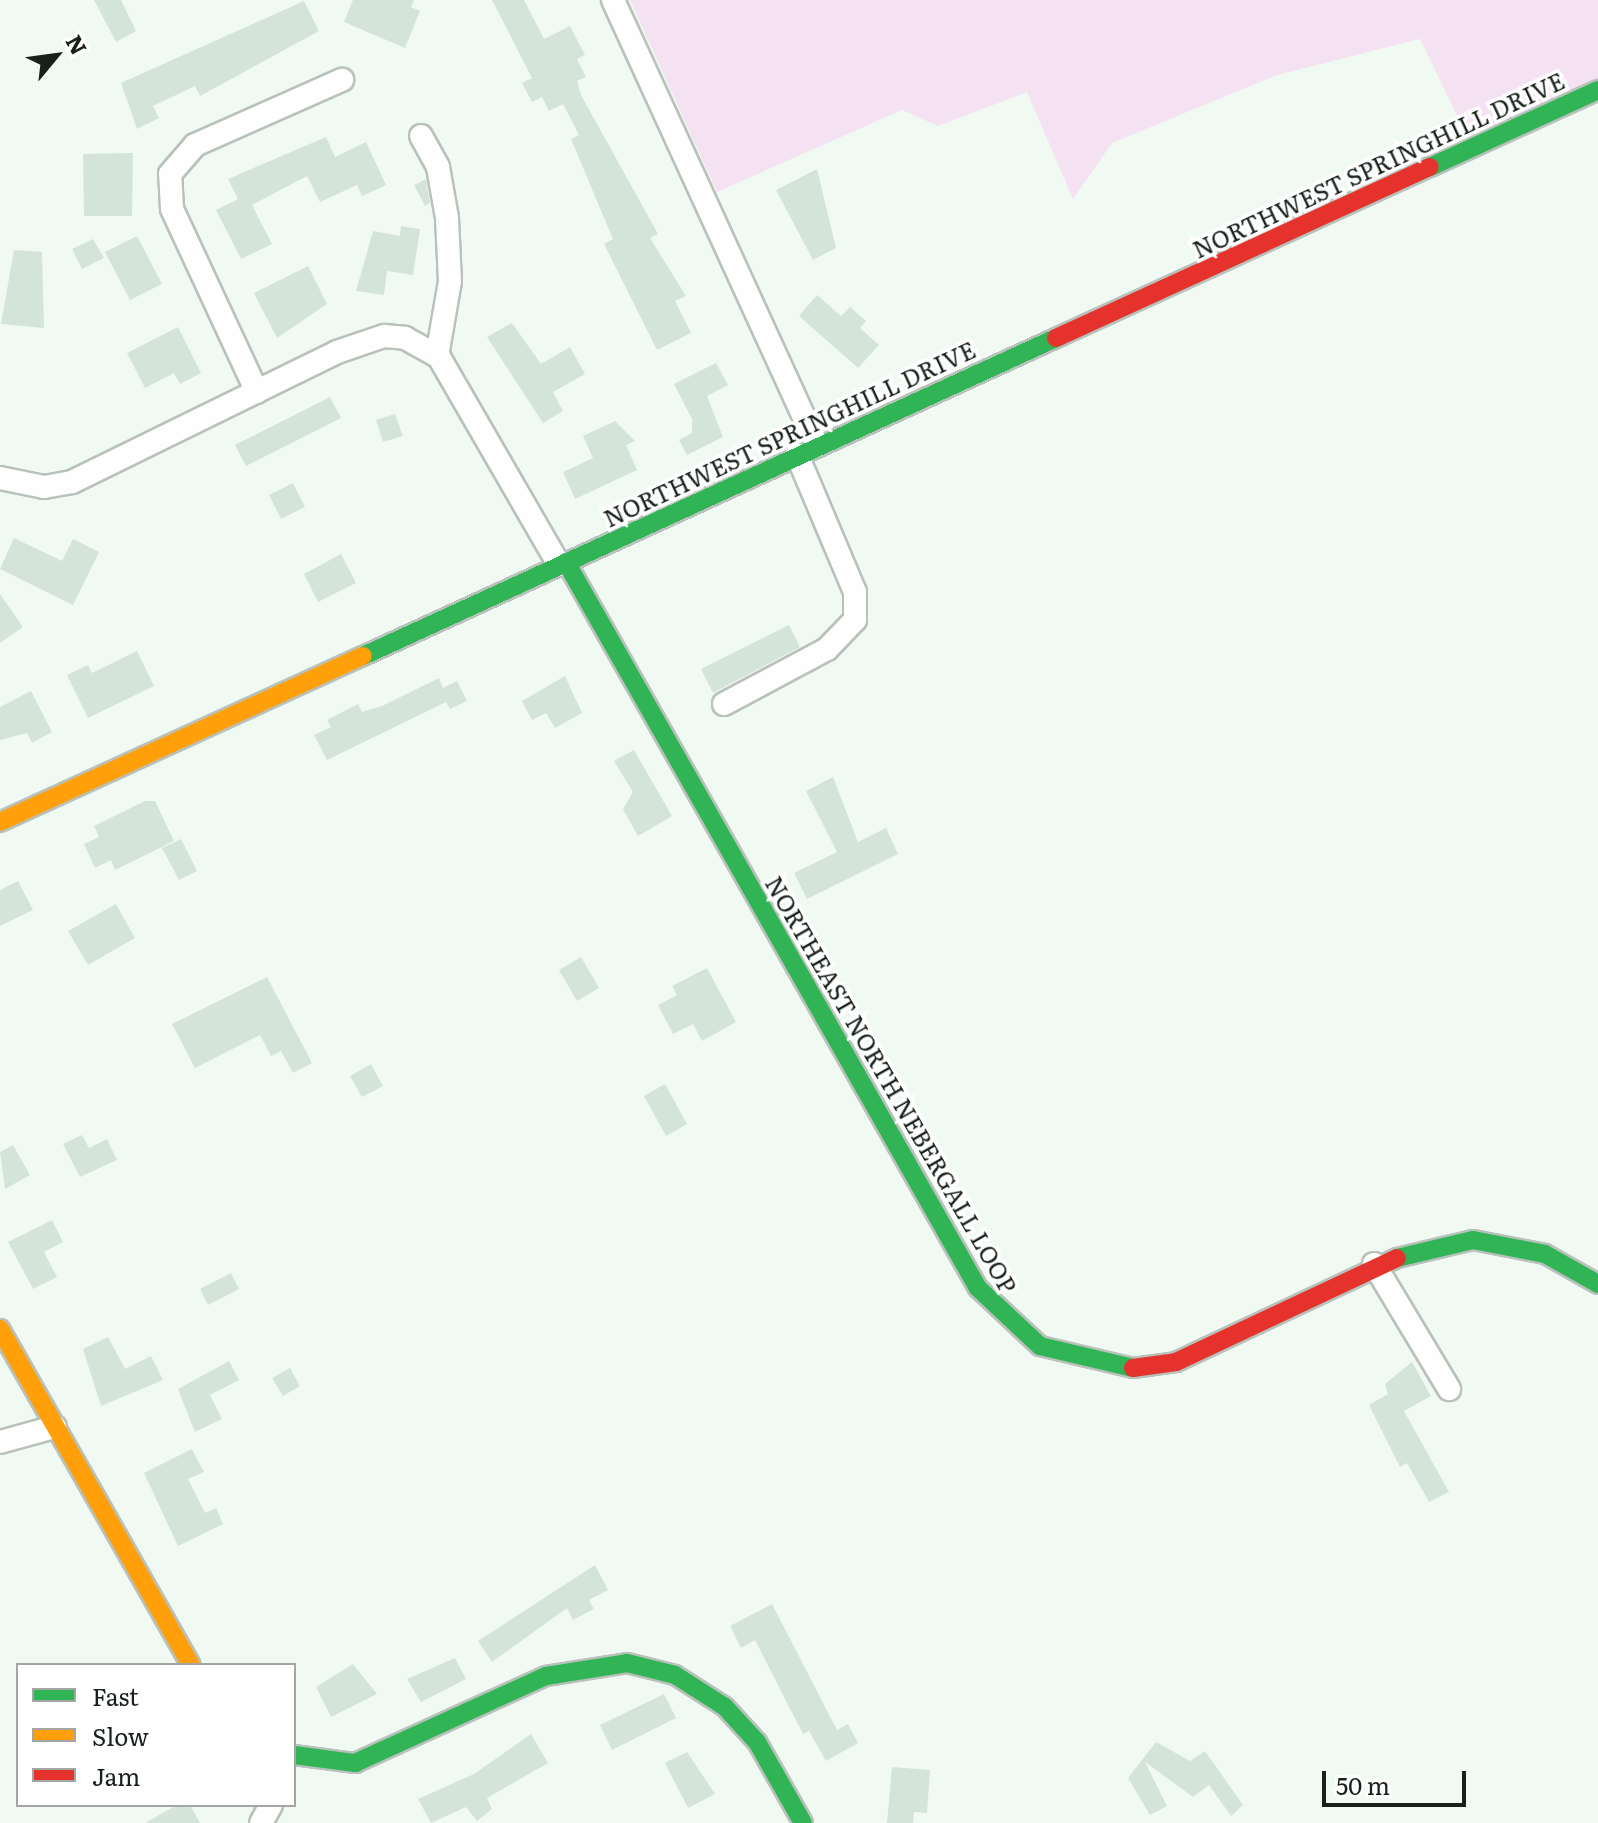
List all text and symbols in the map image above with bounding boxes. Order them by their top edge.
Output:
north arrow [16,16,96,96]
text: N [59,28,96,60]
street label: NORTHWEST SPRINGHILL DRIVE [1187,65,1569,263]
street label: NORTHWEST SPRINGHILL DRIVE [598,334,980,532]
street label: NORTHEAST NORTH NEBERGALL LOOP [760,870,1024,1298]
legend [16,1663,296,1807]
text: Fast [92,1678,139,1713]
text: Slow [92,1718,149,1753]
scale bar [1326,1755,1470,1805]
text: Jam [92,1758,140,1793]
text: 50 m [1336,1767,1390,1802]

